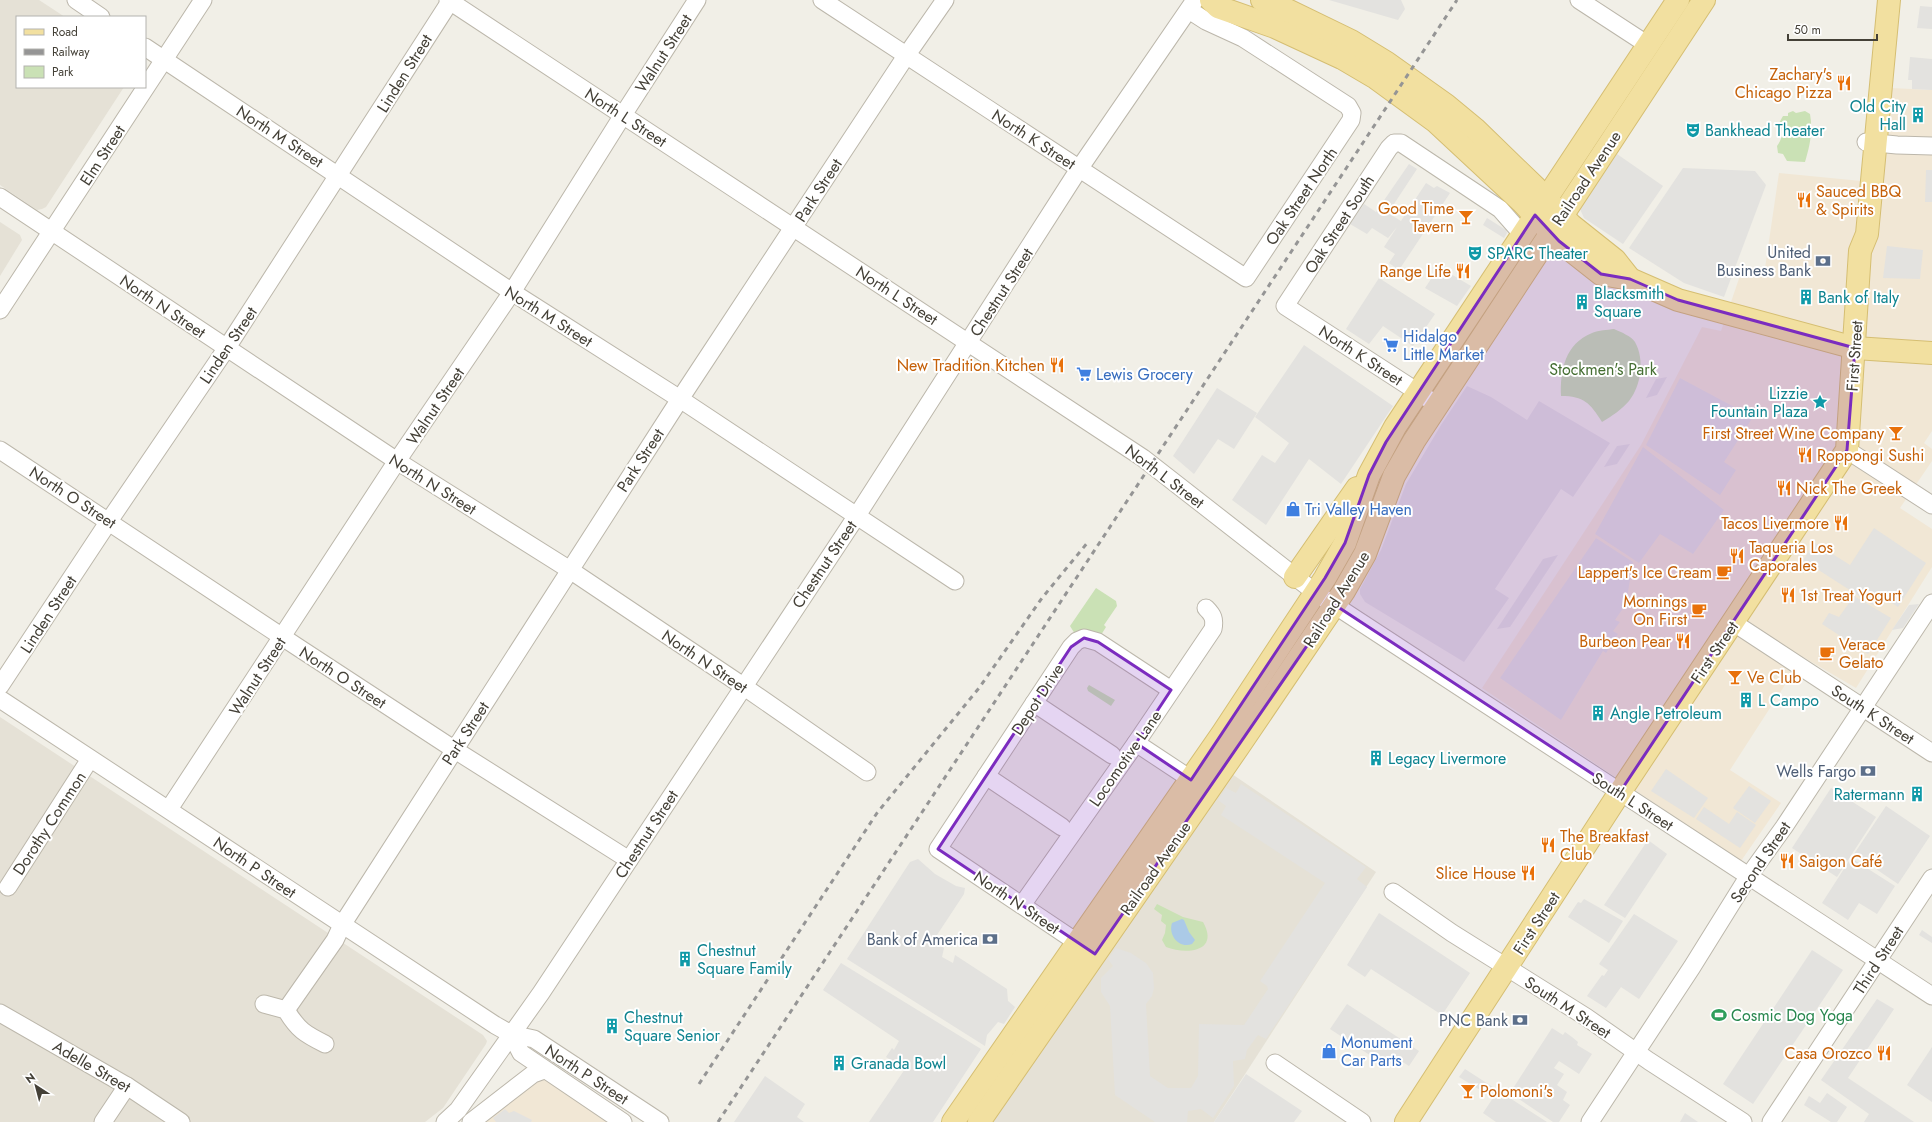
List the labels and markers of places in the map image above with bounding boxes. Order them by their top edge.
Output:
place label: Zachary's Chicago Pizza [1735,63,1832,104]
restaurant icon: Zachary's Chicago Pizza [1835,74,1853,92]
place label: Old City Hall [1850,95,1907,136]
building icon: Old City Hall [1909,106,1927,124]
place label: Bankhead Theater [1705,119,1825,142]
theatre icon: Bankhead Theater [1684,121,1702,139]
place label: Sauced BBQ & Spirits [1816,180,1902,221]
restaurant icon: Sauced BBQ & Spirits [1795,191,1813,209]
place label: Good Time Tavern [1378,197,1454,238]
bar icon: Good Time Tavern [1457,208,1475,226]
place label: United Business Bank [1717,241,1812,282]
place label: SPARC Theater [1487,242,1589,265]
theatre icon: SPARC Theater [1466,244,1484,262]
bank icon: United Business Bank [1814,252,1832,270]
place label: Range Life [1380,260,1451,283]
restaurant icon: Range Life [1454,262,1472,280]
place label: Blacksmith Square [1594,282,1664,323]
place label: Bank of Italy [1818,286,1900,309]
building icon: Bank of Italy [1797,288,1815,306]
building icon: Blacksmith Square [1573,293,1591,311]
place label: Hidalgo Little Market [1403,325,1484,366]
supermarket icon: Hidalgo Little Market [1382,336,1400,354]
place label: New Tradition Kitchen [897,354,1045,377]
restaurant icon: New Tradition Kitchen [1048,356,1066,374]
place label: Lewis Grocery [1096,363,1194,386]
supermarket icon: Lewis Grocery [1075,365,1093,383]
place label: Lizzie Fountain Plaza [1711,382,1808,423]
place icon: Lizzie Fountain Plaza [1811,393,1829,411]
place label: First Street Wine Company [1702,422,1885,445]
bar icon: First Street Wine Company [1887,424,1905,442]
place label: Roppongi Sushi [1817,444,1924,467]
restaurant icon: Roppongi Sushi [1796,446,1814,464]
place label: Nick The Greek [1796,477,1903,500]
restaurant icon: Nick The Greek [1775,479,1793,497]
place label: Tri Valley Haven [1305,498,1412,521]
shop icon: Tri Valley Haven [1284,500,1302,518]
place label: Tacos Livermore [1721,512,1829,535]
restaurant icon: Tacos Livermore [1832,514,1850,532]
place label: Taqueria Los Caporales [1749,536,1833,577]
restaurant icon: Taqueria Los Caporales [1728,547,1746,565]
place label: Lappert's Ice Cream [1578,561,1712,584]
cafe icon: Lappert's Ice Cream [1715,563,1733,581]
place label: 1st Treat Yogurt [1800,584,1901,607]
restaurant icon: 1st Treat Yogurt [1779,586,1797,604]
place label: Mornings On First [1623,590,1687,631]
cafe icon: Mornings On First [1690,601,1708,619]
place label: Burbeon Pear [1579,630,1672,653]
restaurant icon: Burbeon Pear [1674,632,1692,650]
place label: Verace Gelato [1839,633,1886,674]
cafe icon: Verace Gelato [1818,644,1836,662]
place label: Ve Club [1747,666,1801,689]
bar icon: Ve Club [1726,668,1744,686]
place label: L Campo [1758,689,1819,712]
building icon: L Campo [1737,691,1755,709]
place label: Angle Petroleum [1610,702,1722,725]
building icon: Angle Petroleum [1589,704,1607,722]
place label: Legacy Livermore [1388,747,1506,770]
building icon: Legacy Livermore [1367,749,1385,767]
place label: Wells Fargo [1776,760,1856,783]
bank icon: Wells Fargo [1859,762,1877,780]
place label: Ratermann [1834,783,1905,806]
building icon: Ratermann [1908,785,1926,803]
place label: The Breakfast Club [1560,825,1649,866]
restaurant icon: The Breakfast Club [1539,836,1557,854]
place label: Saigon Café [1799,850,1882,873]
restaurant icon: Saigon Café [1778,852,1796,870]
place label: Slice House [1435,862,1516,885]
restaurant icon: Slice House [1519,864,1537,882]
place label: Bank of America [867,928,978,951]
bank icon: Bank of America [981,930,999,948]
place label: Chestnut Square Family [697,939,793,980]
building icon: Chestnut Square Family [676,950,694,968]
place label: Cosmic Dog Yoga [1731,1004,1853,1027]
place label: Chestnut Square Senior [624,1006,721,1047]
sports icon: Cosmic Dog Yoga [1710,1006,1728,1024]
place label: PNC Bank [1439,1009,1509,1032]
bank icon: PNC Bank [1511,1011,1529,1029]
building icon: Chestnut Square Senior [603,1017,621,1035]
place label: Monument Car Parts [1341,1031,1413,1072]
shop icon: Monument Car Parts [1320,1042,1338,1060]
place label: Casa Orozco [1785,1042,1872,1065]
restaurant icon: Casa Orozco [1875,1044,1893,1062]
place label: Granada Bowl [851,1052,946,1075]
building icon: Granada Bowl [830,1054,848,1072]
place label: Polomoni's [1480,1080,1553,1103]
bar icon: Polomoni's [1459,1082,1477,1100]

